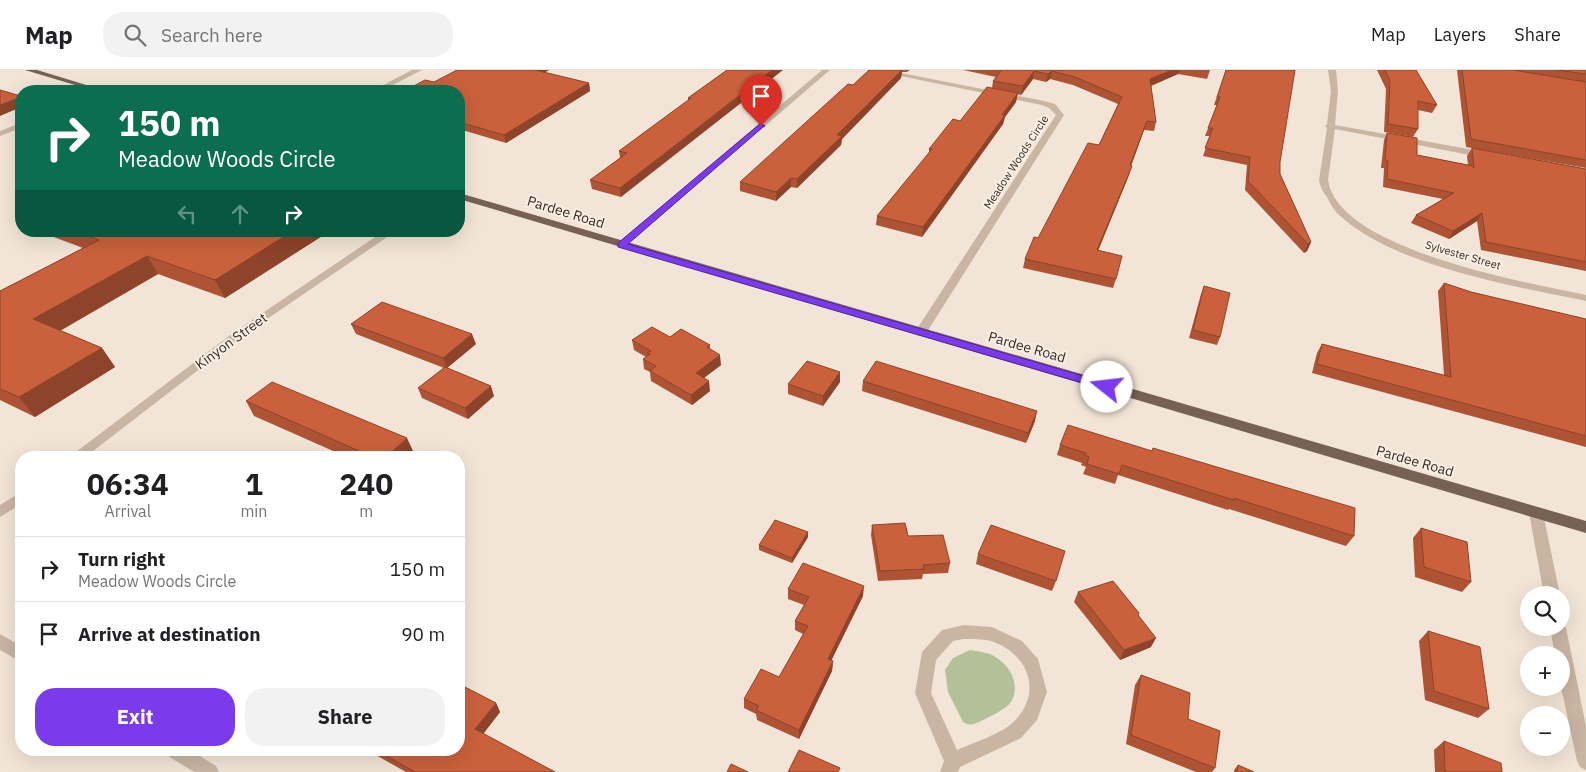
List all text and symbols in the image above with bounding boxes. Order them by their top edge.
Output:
search box [103,12,453,57]
text: Map [25,19,73,51]
icon: search [121,21,149,49]
text: Search here [161,23,263,47]
text: Map [1371,23,1406,46]
text: Layers [1434,23,1486,46]
text: Share [1514,23,1561,46]
pin [740,75,782,126]
icon: arrive [747,82,775,110]
text: 150 m [118,100,221,146]
icon: right [35,105,100,170]
street label: Meadow Woods Circle [981,113,1051,211]
text: Meadow Woods Circle [118,144,336,173]
street label: Pardee Road [525,192,607,232]
icon: left [173,200,201,228]
icon: ahead [226,200,254,228]
icon: right [279,200,307,228]
street label: Sylvester Street [1424,238,1503,273]
street label: Kinyon Street [191,309,271,373]
street label: Pardee Road [986,327,1068,367]
position arrow [1080,360,1132,412]
street label: Pardee Road [1374,441,1456,481]
text: 06:34 [87,464,169,503]
text: 1 [245,464,263,503]
text: 240 [339,464,393,503]
text: Arrival [104,501,151,521]
text: min [240,501,267,521]
text: m [359,501,373,521]
text: Turn right [78,547,165,571]
icon: right [35,555,63,583]
text: 150 m [390,557,445,581]
text: Meadow Woods Circle [78,571,236,591]
map controls [1520,586,1570,756]
button: search [1520,586,1570,636]
icon: arrive [35,620,63,648]
text: Arrive at destination [78,622,261,646]
text: 90 m [401,622,445,646]
button: + [1520,646,1570,696]
button: Exit [35,688,235,746]
button: Share [245,688,445,746]
button: − [1520,706,1570,756]

